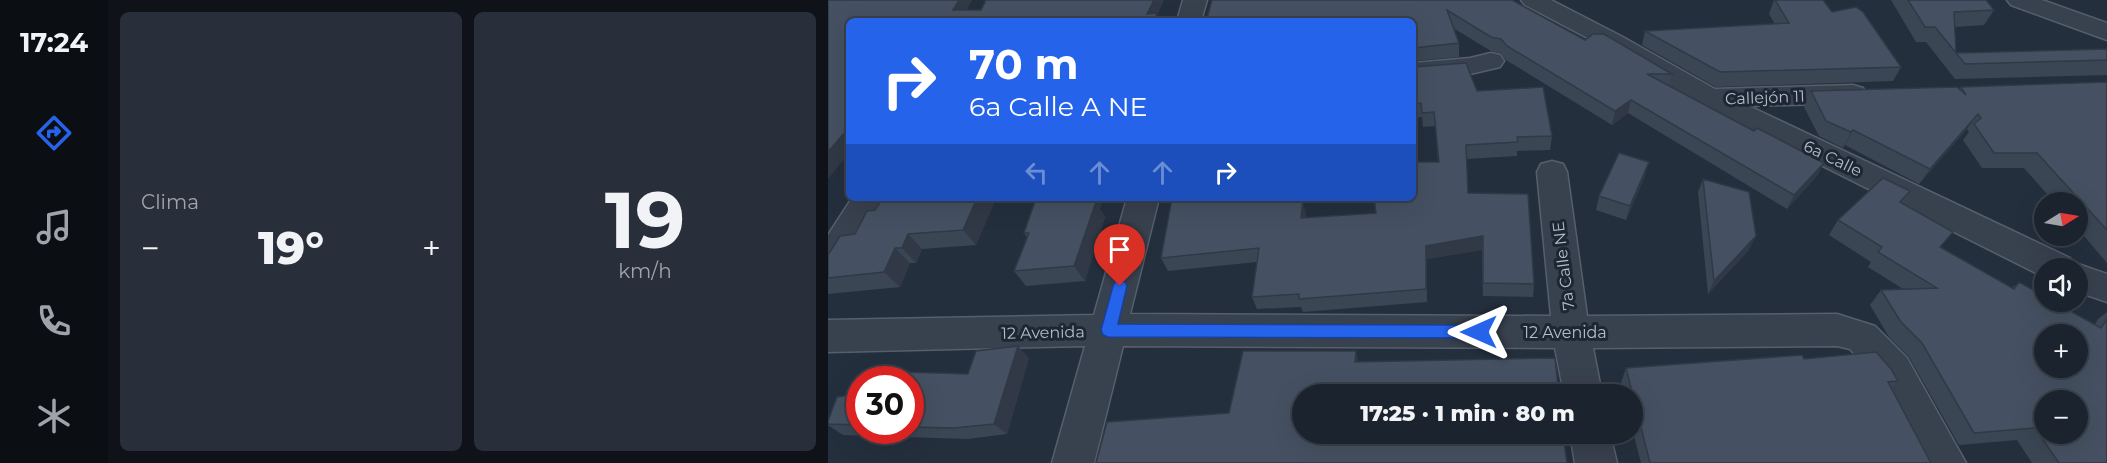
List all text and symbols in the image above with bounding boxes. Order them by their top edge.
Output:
text: 17:24 [20,26,88,59]
text: 70 m [969,38,1079,90]
icon: right [870,42,948,120]
street label: Callejón 11 [1725,87,1805,108]
text: 6a Calle A NE [969,90,1148,123]
icon: directions [33,112,75,154]
street label: 6a Calle [1801,136,1865,181]
icon: left [1020,156,1053,189]
icon: ahead [1083,156,1116,189]
icon: ahead [1146,156,1179,189]
icon: right [1209,156,1242,189]
text: 19 [605,172,685,268]
text: Clima [141,190,199,214]
north arrow [2034,192,2088,246]
map controls [2034,192,2088,444]
icon: music [33,206,75,248]
text: 19° [258,220,324,275]
street label: 7a Calle NE [1549,220,1578,311]
pin [1094,224,1145,286]
text: − [141,228,160,268]
text: + [422,228,441,268]
icon: arrive [1103,233,1136,266]
button: sound [2034,258,2088,312]
text: km/h [618,259,672,283]
icon: phone [33,300,75,342]
position arrow [1447,300,1511,364]
street label: 12 Avenida [1001,322,1085,343]
street label: 12 Avenida [1523,323,1607,342]
button: + [2034,324,2088,378]
speed limit sign: 30 [846,366,924,444]
button: − [2034,390,2088,444]
icon: climate [33,395,75,437]
text: 17:25 · 1 min · 80 m [1360,400,1575,427]

